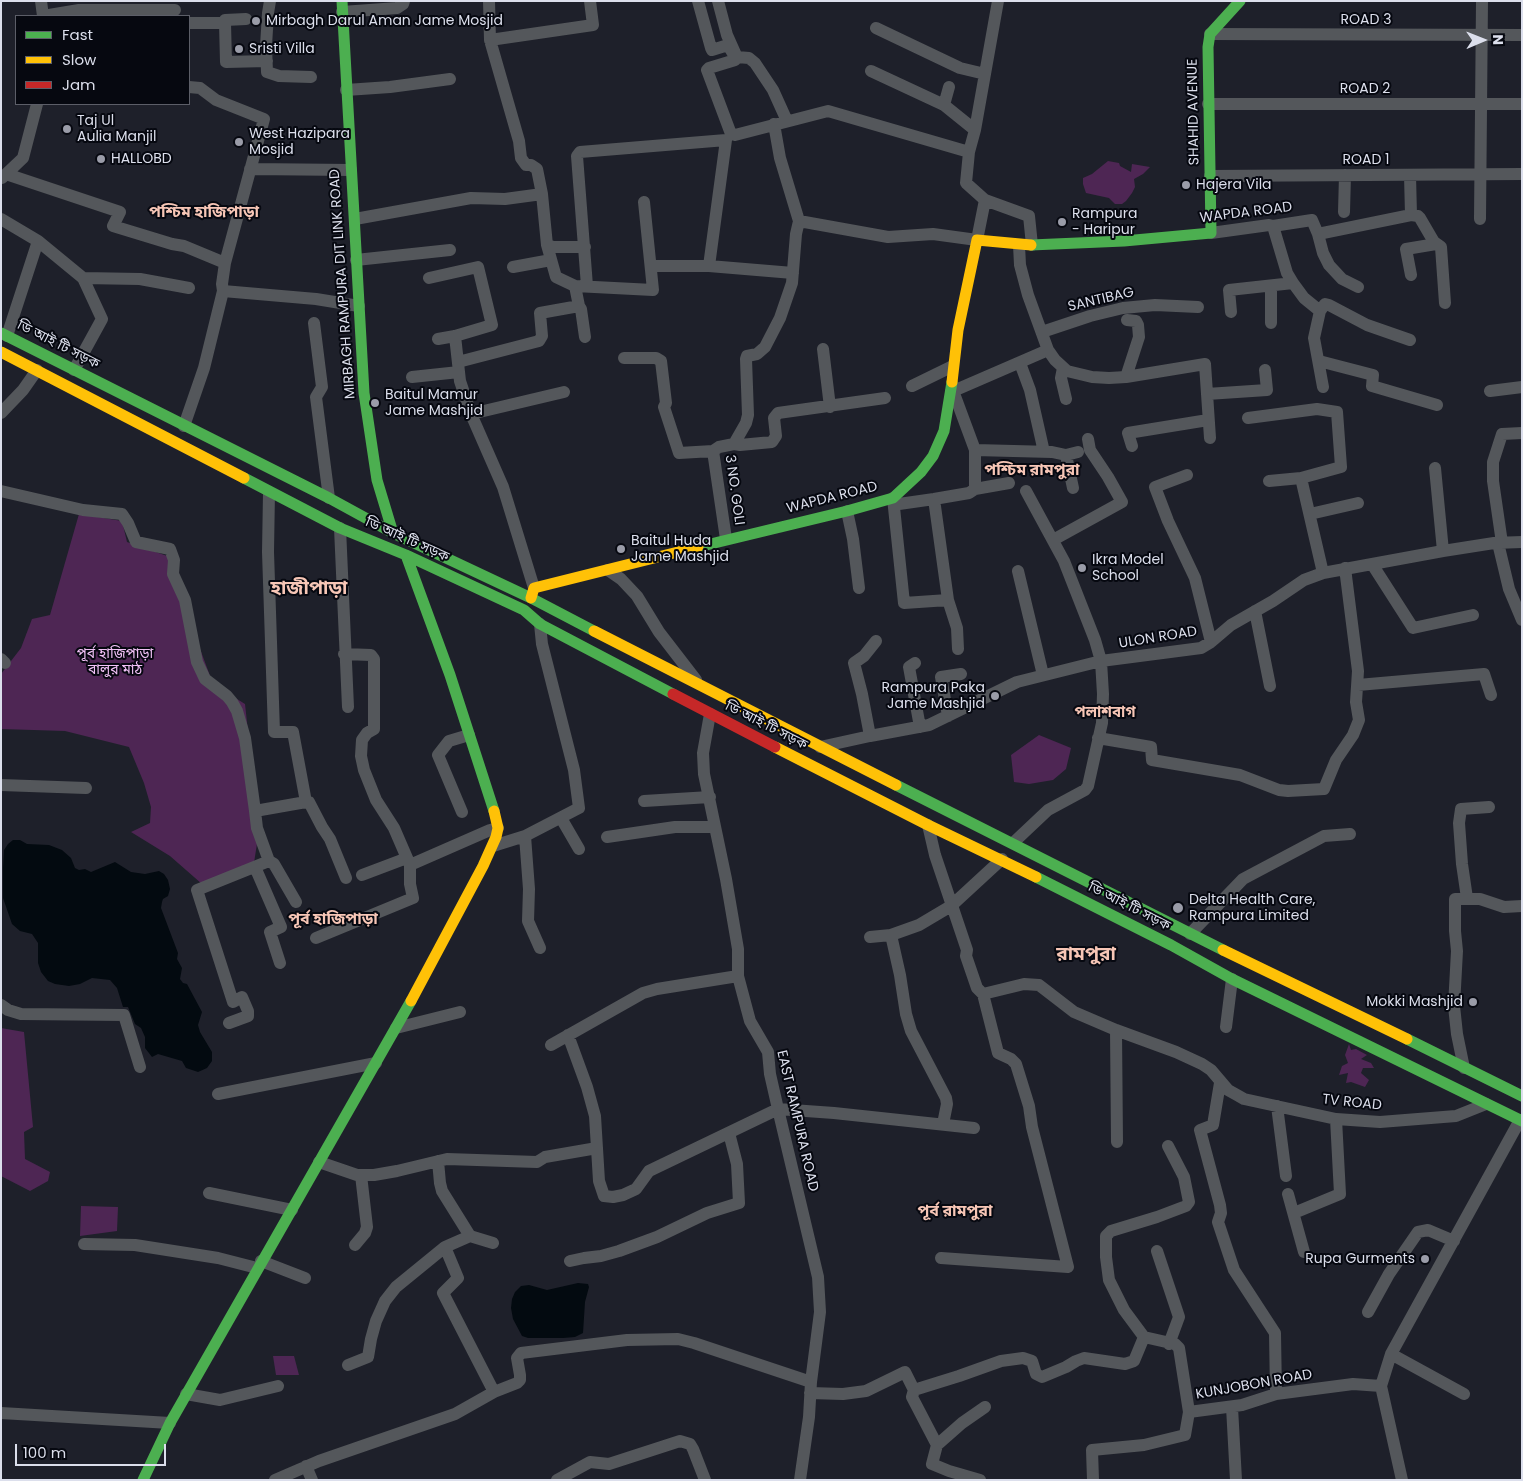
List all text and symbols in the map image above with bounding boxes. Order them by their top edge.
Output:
street label: ROAD 3 [1341,12,1391,28]
place label: Mirbagh Darul Aman Jame Mosjid [266,13,503,29]
legend [15,15,190,105]
marker: Mirbagh Darul Aman Jame Mosjid [250,15,262,27]
north arrow [1458,15,1508,65]
text: Fast [62,24,93,45]
text: N [1488,34,1508,45]
place label: Sristi Villa [249,41,315,57]
marker: Sristi Villa [233,43,245,55]
text: Slow [62,49,96,70]
street label: SHAHID AVENUE [1185,59,1203,165]
text: Jam [62,74,96,95]
street label: ROAD 2 [1340,81,1390,97]
place label: Taj Ul Aulia Manjil [77,113,156,146]
marker: Taj Ul Aulia Manjil [61,123,73,135]
place label: West Hazipara Mosjid [249,126,350,158]
marker: West Hazipara Mosjid [233,136,245,148]
place label: HALLOBD [111,151,172,167]
street label: ROAD 1 [1342,152,1390,168]
marker: HALLOBD [95,153,107,165]
street label: MIRBAGH RAMPURA DIT LINK ROAD [327,168,359,400]
place label: Hajera Vila [1196,177,1272,193]
marker: Hajera Vila [1180,179,1192,191]
street label: WAPDA ROAD [1199,199,1293,227]
district label: পশ্চিম হাজিপাড়া [149,203,259,223]
place label: Rampura - Haripur [1072,206,1138,238]
marker: Rampura - Haripur [1056,216,1068,228]
street label: SANTIBAG [1066,284,1136,316]
street label: ডি আই টি সড়ক [14,317,102,373]
place label: Baitul Mamur Jame Mashjid [385,387,483,420]
marker: Baitul Mamur Jame Mashjid [369,397,381,409]
street label: 3 NO. GOLI [721,454,747,526]
district label: পশ্চিম রামপুরা [984,461,1080,481]
street label: WAPDA ROAD [785,479,879,517]
street label: ডি আই টি সড়ক [362,514,452,566]
place label: Baitul Huda Jame Mashjid [631,533,729,566]
marker: Baitul Huda Jame Mashjid [615,543,627,555]
place label: Ikra Model School [1092,552,1164,584]
marker: Ikra Model School [1076,562,1088,574]
district label: হাজীপাড়া [271,578,347,600]
street label: ULON ROAD [1118,624,1198,652]
park label: পূর্ব হাজিপাড়া বালুর মাঠ [77,646,153,679]
place label: Rampura Paka Jame Mashjid [882,680,985,712]
marker: Rampura Paka Jame Mashjid [989,690,1001,702]
street label: ডি আই টি সড়ক [722,698,810,754]
district label: পলাশবাগ [1075,704,1135,722]
street label: ডি আই টি সড়ক [1085,879,1173,935]
place label: Delta Health Care, Rampura Limited [1189,892,1315,924]
marker: Delta Health Care, Rampura Limited [1171,901,1185,915]
district label: পূর্ব হাজিপাড়া [288,910,378,930]
district label: রামপুরা [1056,944,1116,966]
place label: Mokki Mashjid [1366,994,1463,1010]
marker: Mokki Mashjid [1467,996,1479,1008]
street label: EAST RAMPURA ROAD [773,1049,821,1193]
street label: TV ROAD [1321,1092,1383,1114]
district label: পূর্ব রামপুরা [918,1202,992,1222]
place label: Rupa Gurments [1305,1251,1415,1267]
marker: Rupa Gurments [1419,1253,1431,1265]
street label: KUNJOBON ROAD [1194,1366,1314,1404]
scale bar [18,1434,169,1466]
text: 100 m [23,1442,66,1463]

